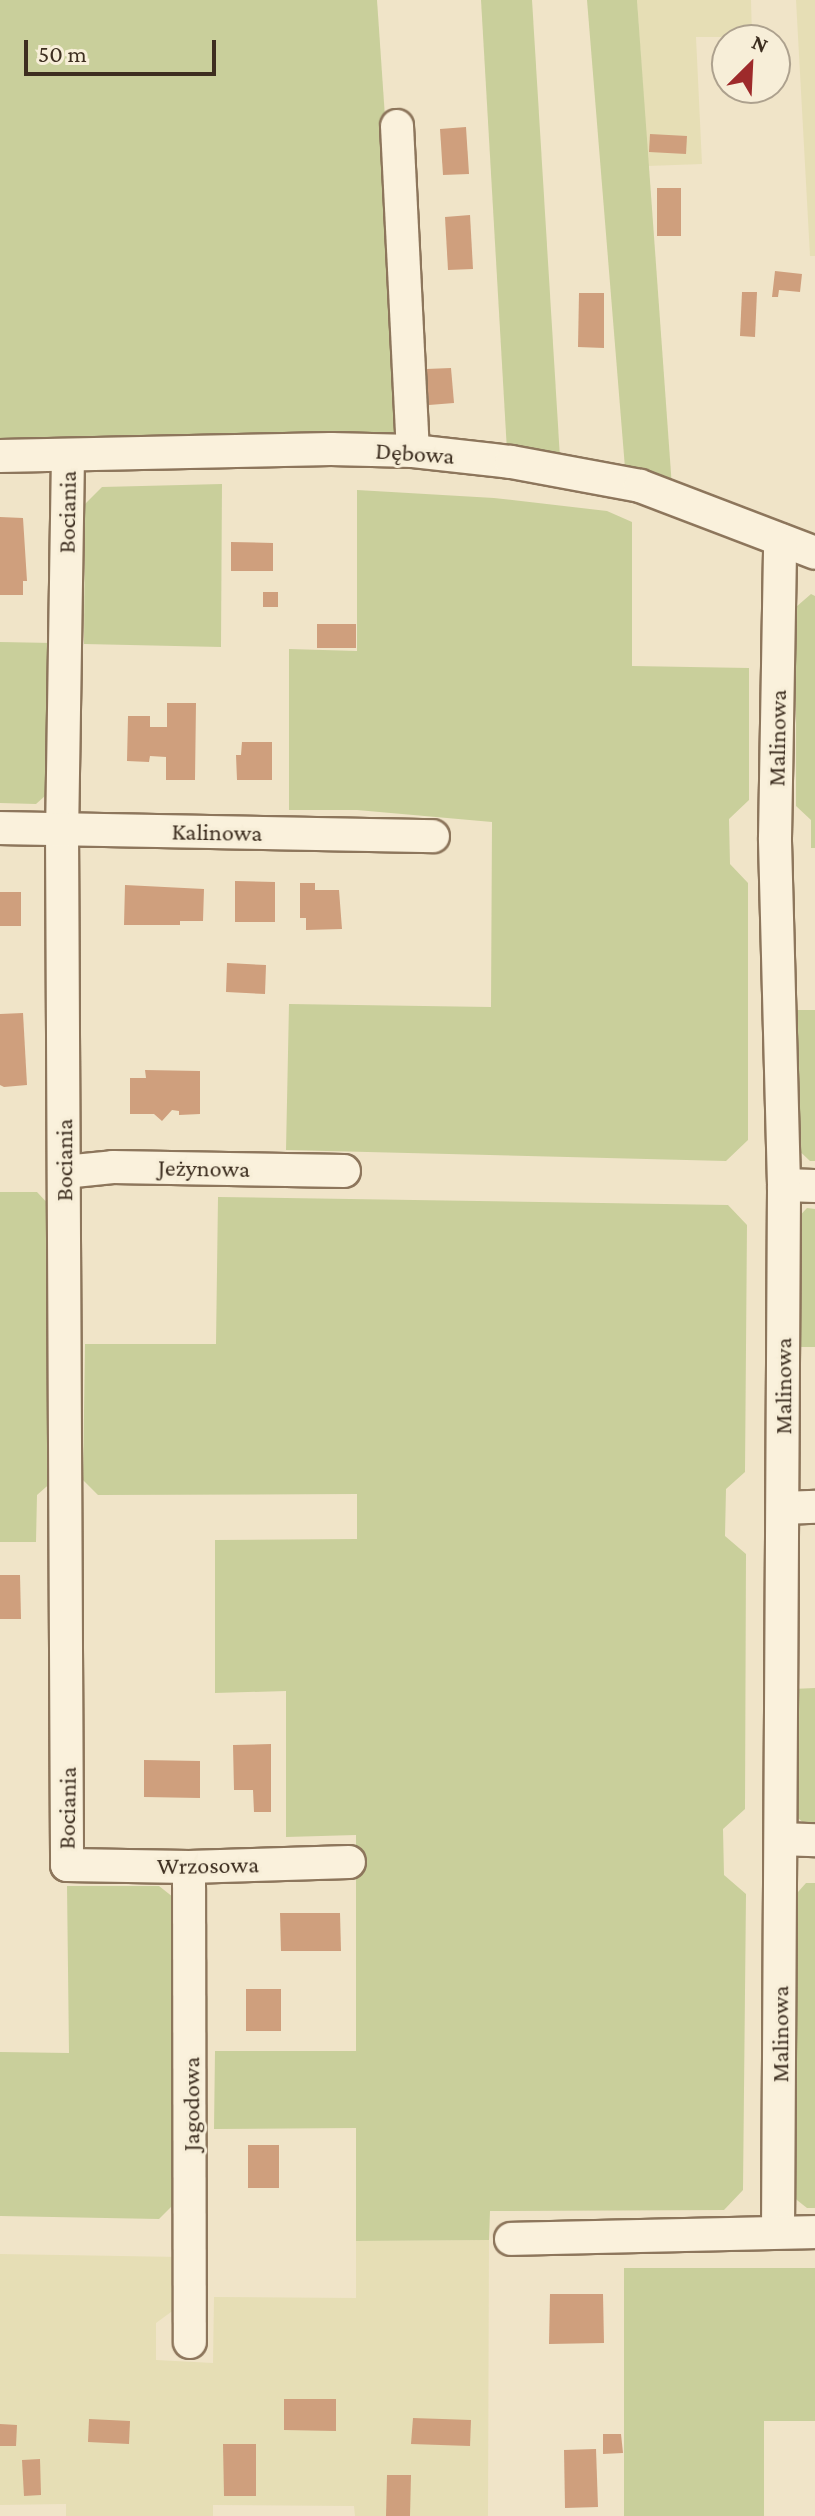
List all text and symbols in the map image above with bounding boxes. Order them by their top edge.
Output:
scale bar [28,24,220,74]
north arrow [711,24,791,104]
text: N [748,29,772,58]
text: 50 m [38,40,87,67]
street label: Dębowa [374,436,456,470]
street label: Bociania [52,470,82,554]
street label: Malinowa [762,689,792,787]
street label: Kalinowa [171,817,263,847]
street label: Bociania [50,1119,78,1201]
street label: Jeżynowa [158,1153,250,1183]
street label: Malinowa [769,1338,797,1434]
street label: Bociania [52,1766,82,1850]
street label: Wrzosowa [157,1850,259,1880]
street label: Malinowa [766,1986,794,2082]
street label: Jagodowa [177,2057,205,2151]

